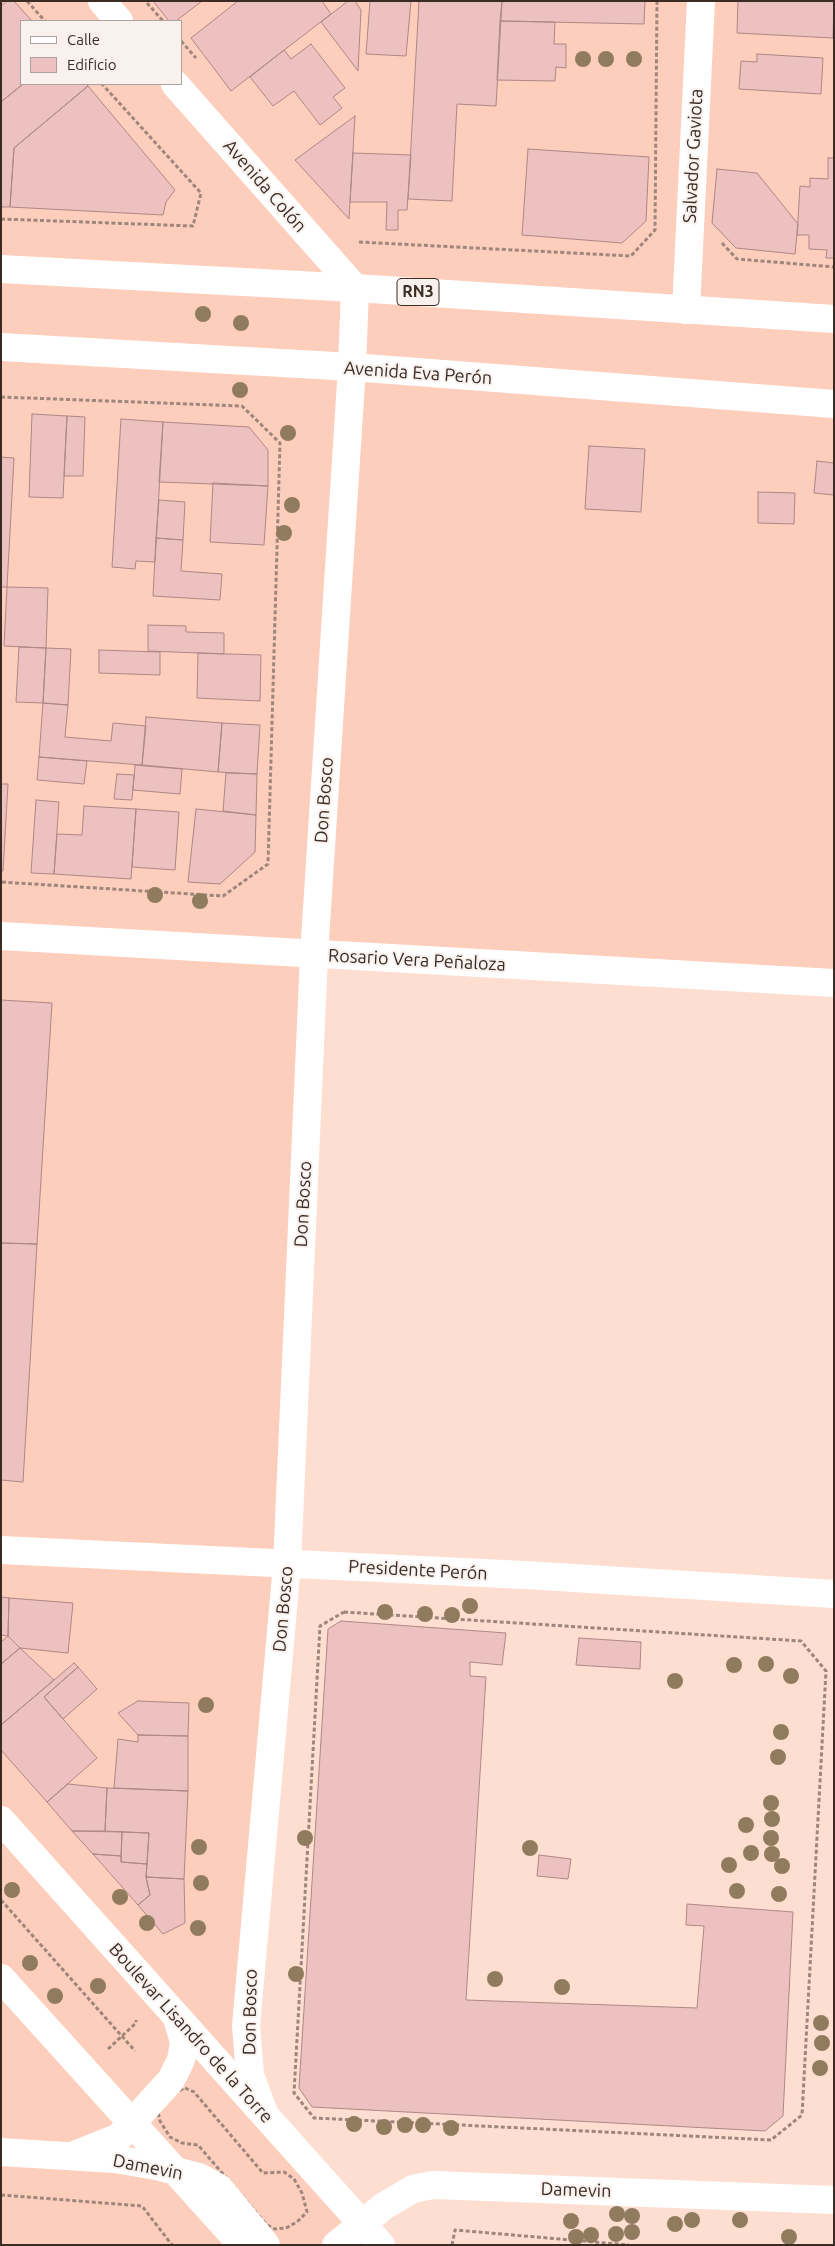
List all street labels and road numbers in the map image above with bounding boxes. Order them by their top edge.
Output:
street label: Salvador Gaviota [679,88,707,224]
street label: Avenida Colón [219,135,311,237]
road number: RN3 [397,278,439,306]
street label: Avenida Eva Perón [343,357,493,389]
street label: Don Bosco [310,756,338,844]
street label: Rosario Vera Peñaloza [328,945,506,975]
street label: Don Bosco [290,1160,316,1248]
street label: Presidente Perón [348,1556,488,1584]
street label: Don Bosco [268,1565,298,1653]
street label: Boulevar Lisandro de la Torre [104,1939,278,2127]
street label: Don Bosco [238,1969,262,2055]
street label: Damevin [111,2150,185,2184]
street label: Damevin [540,2178,612,2202]

